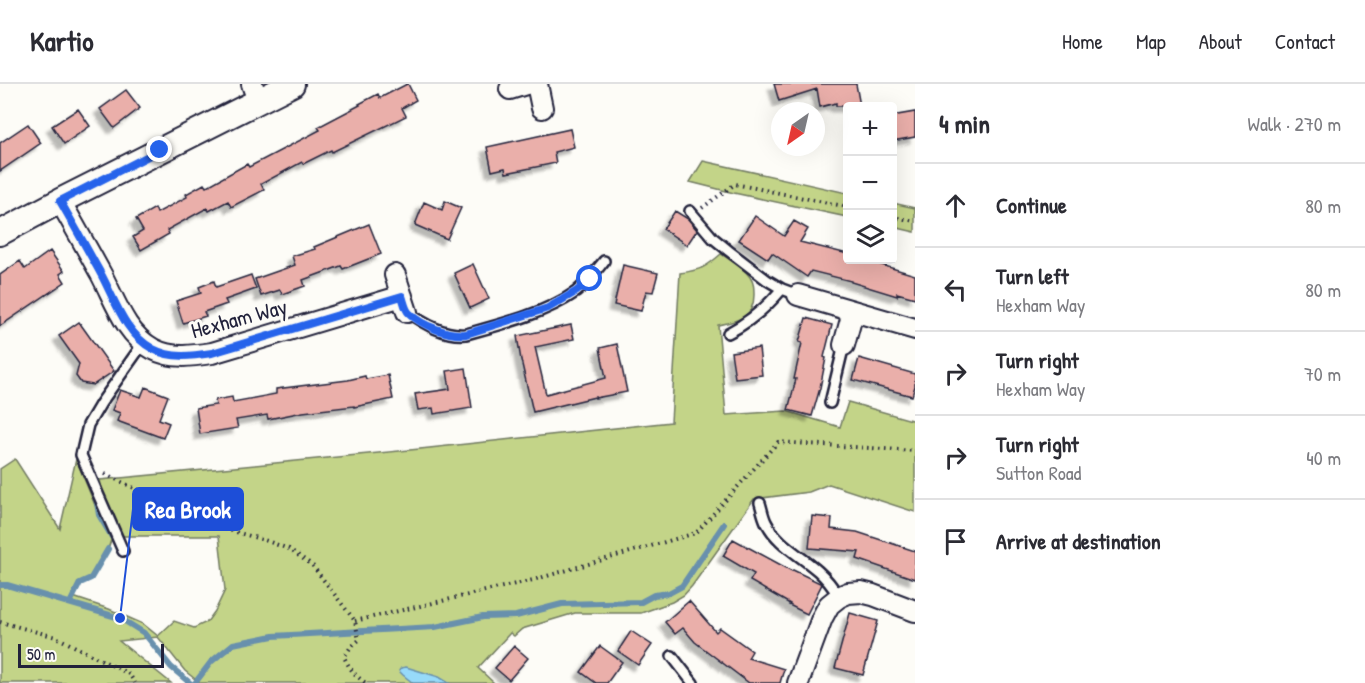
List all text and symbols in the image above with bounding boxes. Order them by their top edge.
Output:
text: Kartio [30,22,94,60]
text: Home [1062,27,1103,56]
text: Map [1136,27,1166,56]
text: About [1199,27,1242,56]
text: Contact [1275,27,1335,56]
north arrow [771,102,825,156]
map controls [843,102,897,264]
button: + [843,102,897,156]
text: 4 min [939,106,990,141]
text: Walk · 270 m [1248,110,1341,137]
route end [146,136,172,162]
button: − [843,156,897,210]
icon: ahead [939,189,972,222]
text: Continue [996,190,1067,220]
text: 80 m [1305,192,1341,219]
button: layers [843,210,897,264]
text: Turn left [996,261,1069,291]
route start [576,265,602,291]
icon: left [939,273,972,306]
text: 80 m [1305,276,1341,303]
street label: Hexham Way [188,291,290,345]
text: Hexham Way [996,291,1085,318]
text: Turn right [996,345,1079,375]
icon: right [939,357,972,390]
text: 70 m [1304,360,1341,387]
text: Hexham Way [996,375,1085,402]
text: Turn right [996,429,1079,459]
icon: right [939,441,972,474]
text: 40 m [1306,444,1341,471]
text: Sutton Road [996,459,1081,486]
callout: Rea Brook [133,488,243,530]
text: Rea Brook [145,493,231,525]
icon: arrive [939,525,972,558]
text: Arrive at destination [996,526,1161,556]
scale bar [18,641,164,668]
text: 50 m [27,643,56,665]

